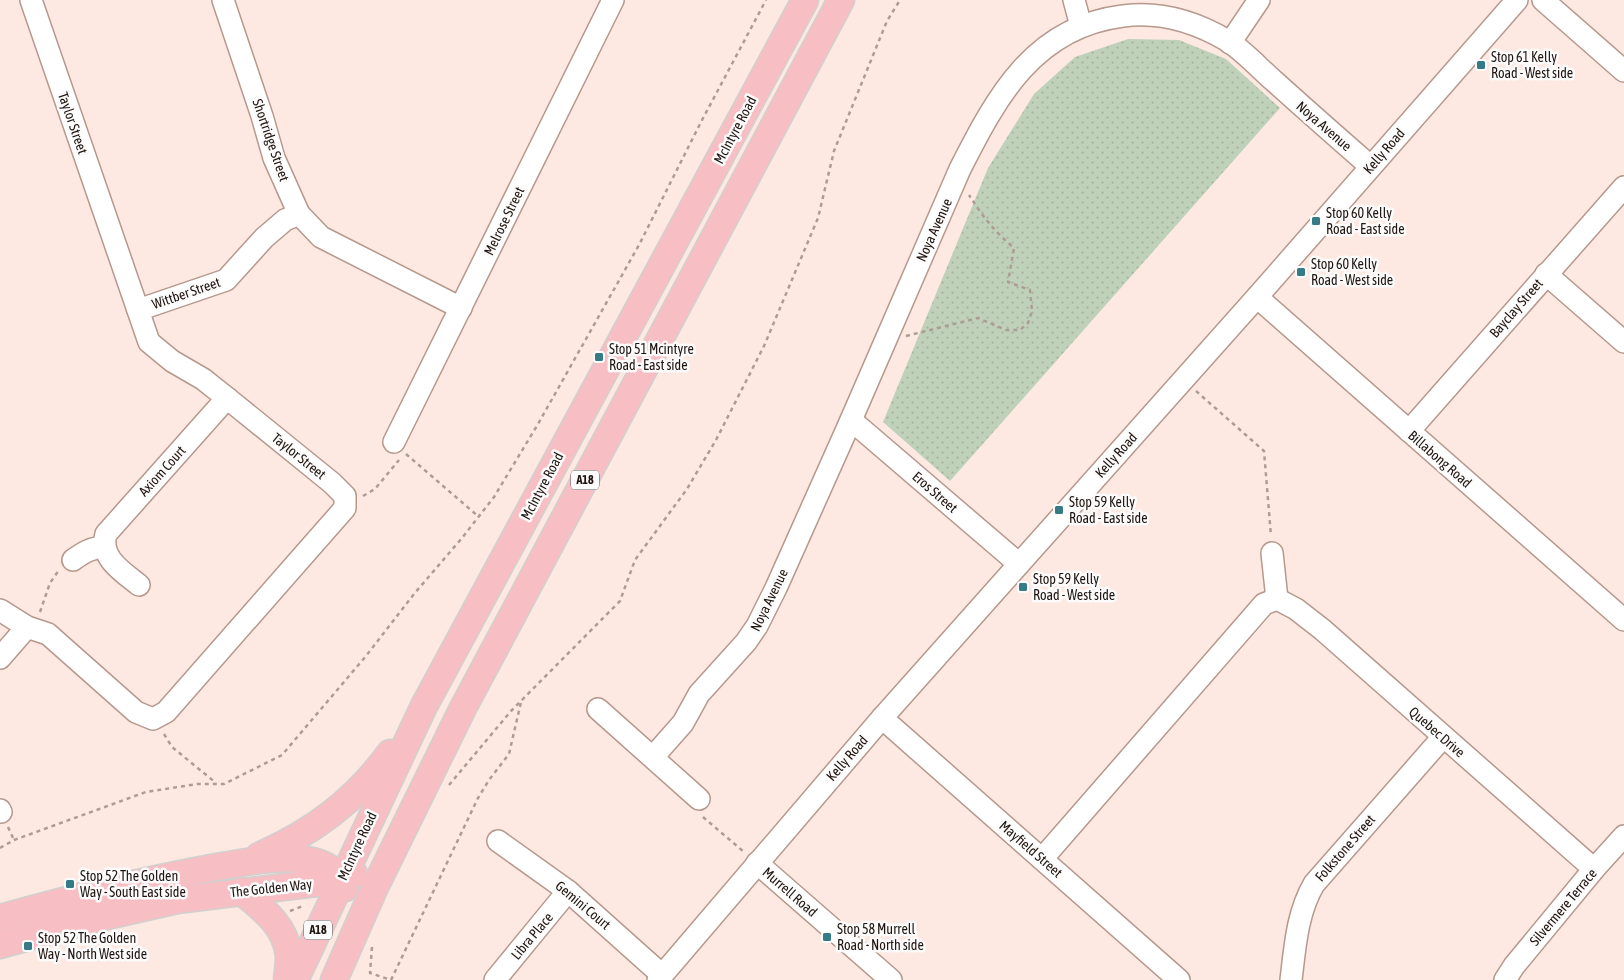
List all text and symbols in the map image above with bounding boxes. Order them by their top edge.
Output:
place label: Stop 61 Kelly Road - West side [1491,49,1573,81]
marker: Stop 61 Kelly Road - West side [1475,59,1487,71]
street label: Taylor Street [55,90,91,156]
street label: McIntyre Road [711,94,759,166]
street label: Shortridge Street [249,97,293,183]
street label: Noya Avenue [1293,98,1355,154]
street label: Kelly Road [1360,125,1408,177]
street label: Melrose Street [481,184,527,258]
street label: Noya Avenue [913,196,955,264]
place label: Stop 60 Kelly Road - East side [1326,205,1405,237]
marker: Stop 60 Kelly Road - East side [1310,215,1322,227]
place label: Stop 60 Kelly Road - West side [1311,256,1393,288]
marker: Stop 60 Kelly Road - West side [1295,266,1307,278]
street label: Wittber Street [150,274,222,312]
street label: Bayclay Street [1486,275,1546,341]
place label: Stop 51 Mcintyre Road - East side [609,341,694,373]
marker: Stop 51 Mcintyre Road - East side [593,351,605,363]
street label: Billabong Road [1405,427,1475,491]
street label: Kelly Road [1092,429,1140,481]
street label: Taylor Street [269,430,329,482]
street label: Axiom Court [135,443,189,499]
street label: McIntyre Road [518,450,566,522]
street label: Eros Street [909,468,961,516]
road number: A18 [571,470,599,490]
place label: Stop 59 Kelly Road - East side [1069,494,1148,526]
marker: Stop 59 Kelly Road - East side [1053,504,1065,516]
street label: Noya Avenue [747,566,791,634]
place label: Stop 59 Kelly Road - West side [1033,571,1115,603]
marker: Stop 59 Kelly Road - West side [1017,581,1029,593]
street label: Quebec Drive [1406,703,1468,761]
street label: Kelly Road [823,732,871,784]
street label: McIntyre Road [334,809,380,883]
street label: Folkstone Street [1312,811,1378,885]
street label: Mayfield Street [996,817,1066,881]
street label: Murrell Road [760,864,820,920]
street label: Silvermere Terrace [1526,865,1600,949]
place label: Stop 52 The Golden Way - South East side [80,868,186,900]
street label: The Golden Way [229,876,313,900]
street label: Gemini Court [552,877,614,933]
marker: Stop 52 The Golden Way - South East side [64,878,76,890]
street label: Libra Place [508,909,556,963]
road number: A18 [304,920,332,940]
place label: Stop 58 Murrell Road - North side [837,921,924,953]
place label: Stop 52 The Golden Way - North West side [38,930,147,962]
marker: Stop 58 Murrell Road - North side [821,931,833,943]
marker: Stop 52 The Golden Way - North West side [22,940,34,952]

